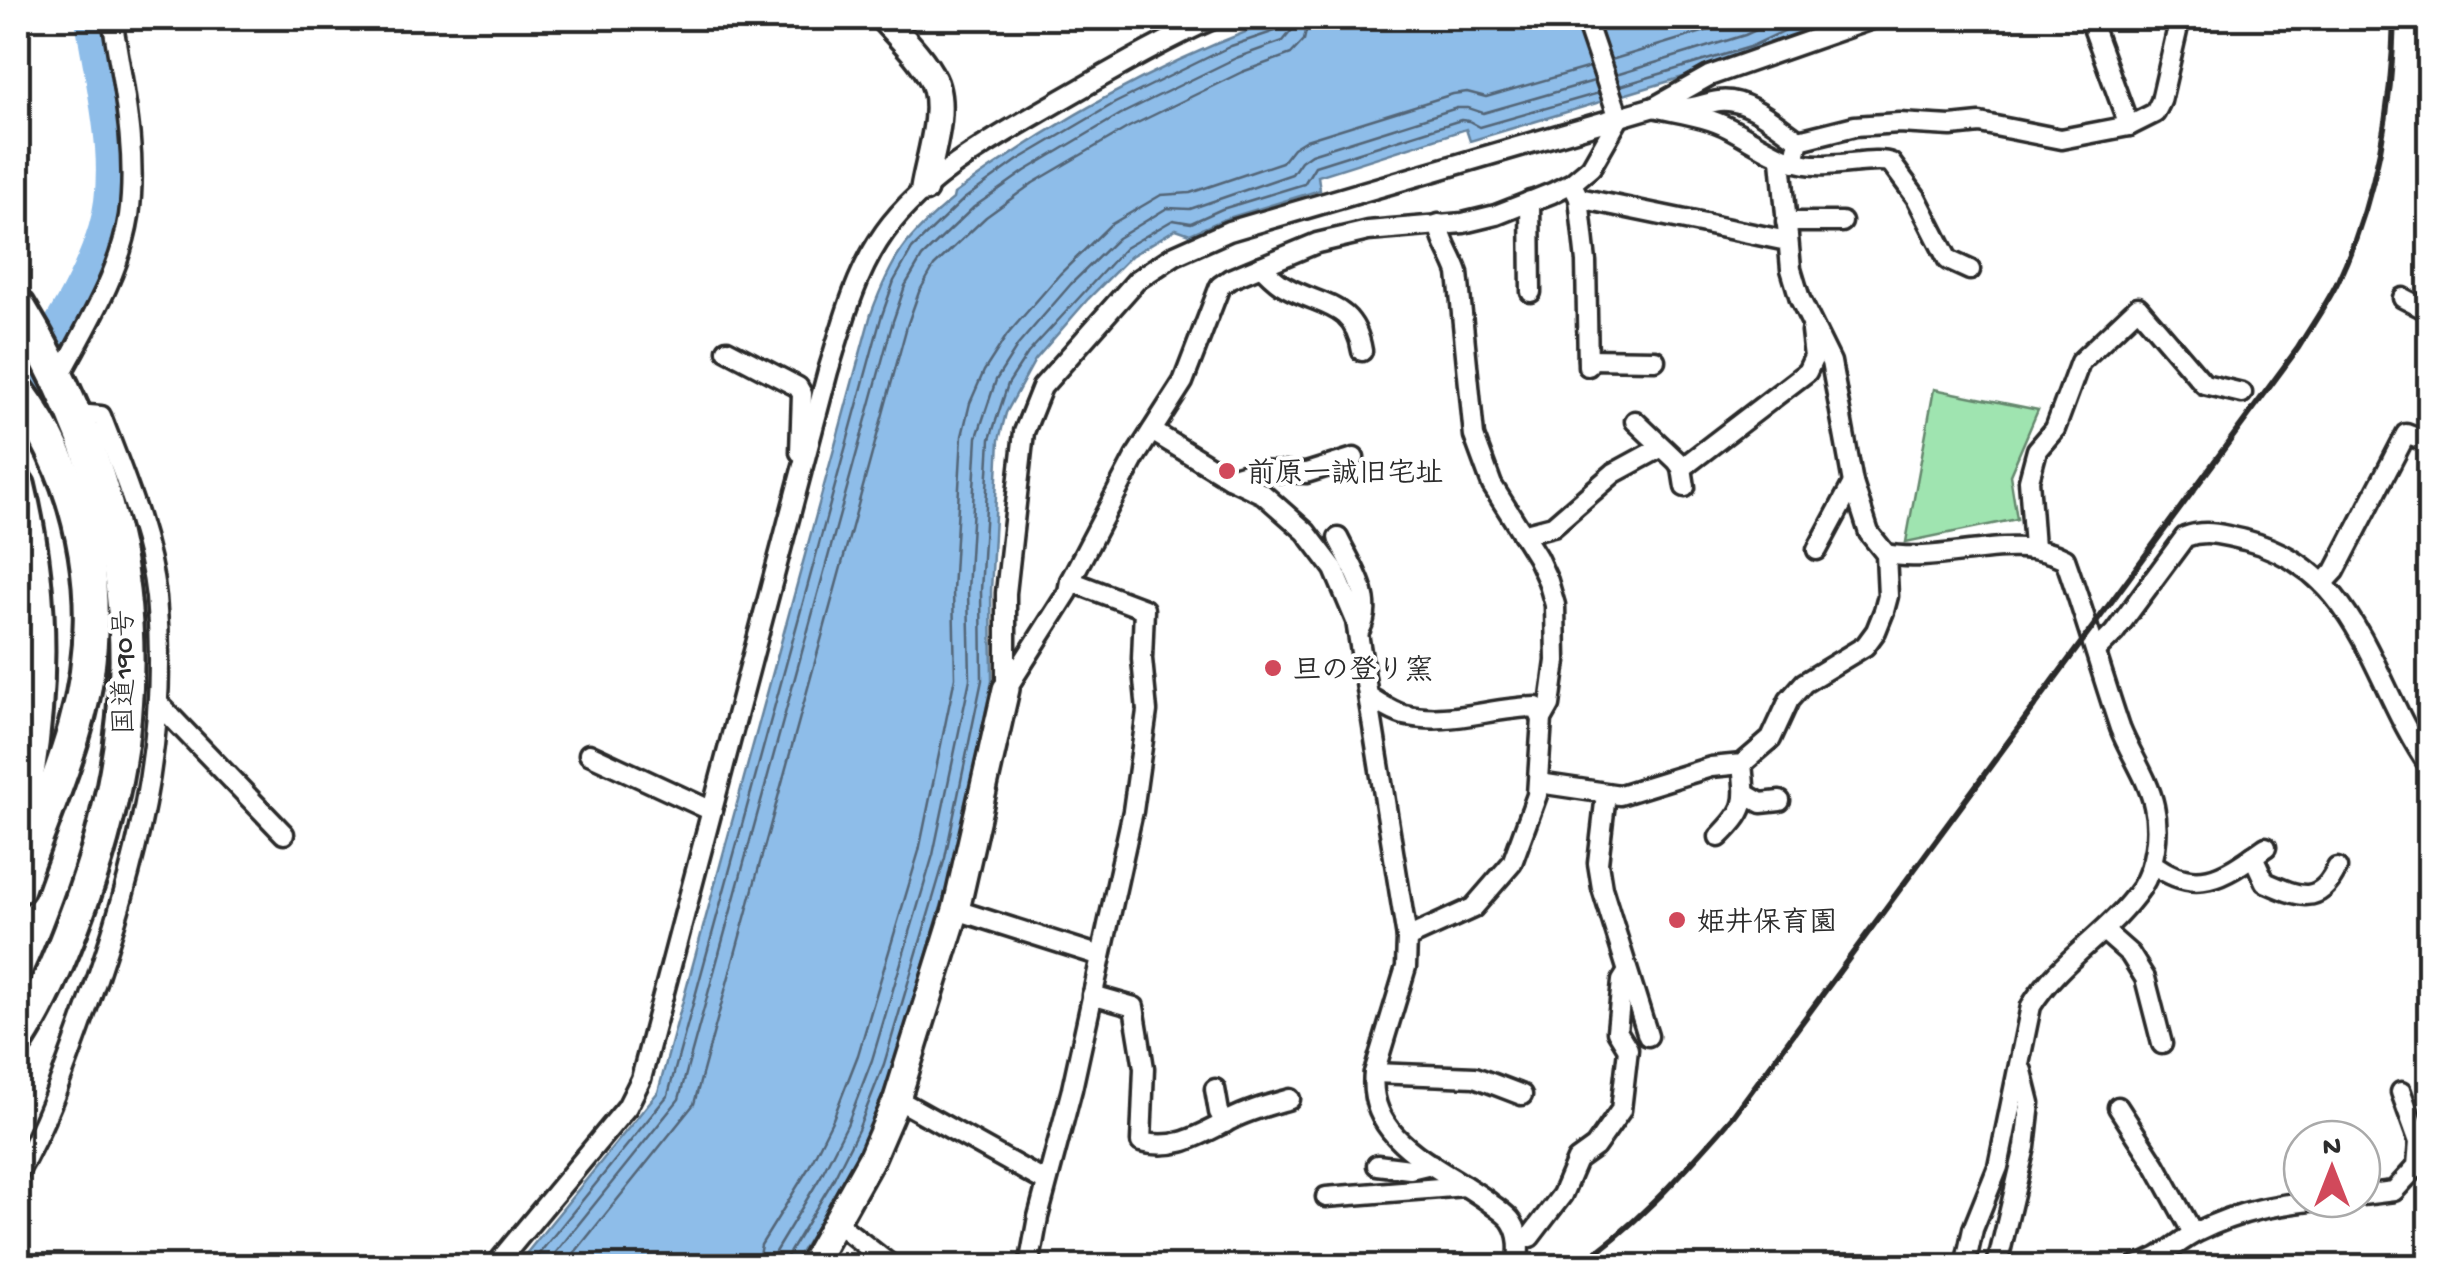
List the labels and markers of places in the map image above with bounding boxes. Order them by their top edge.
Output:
place label: 前原一誠旧宅址 [1247,458,1443,492]
marker: 前原一誠旧宅址 [1216,460,1238,482]
place label: 旦の登り窯 [1293,654,1433,689]
marker: 旦の登り窯 [1262,657,1284,679]
place label: 姫井保育園 [1697,907,1837,941]
marker: 姫井保育園 [1666,909,1688,931]

